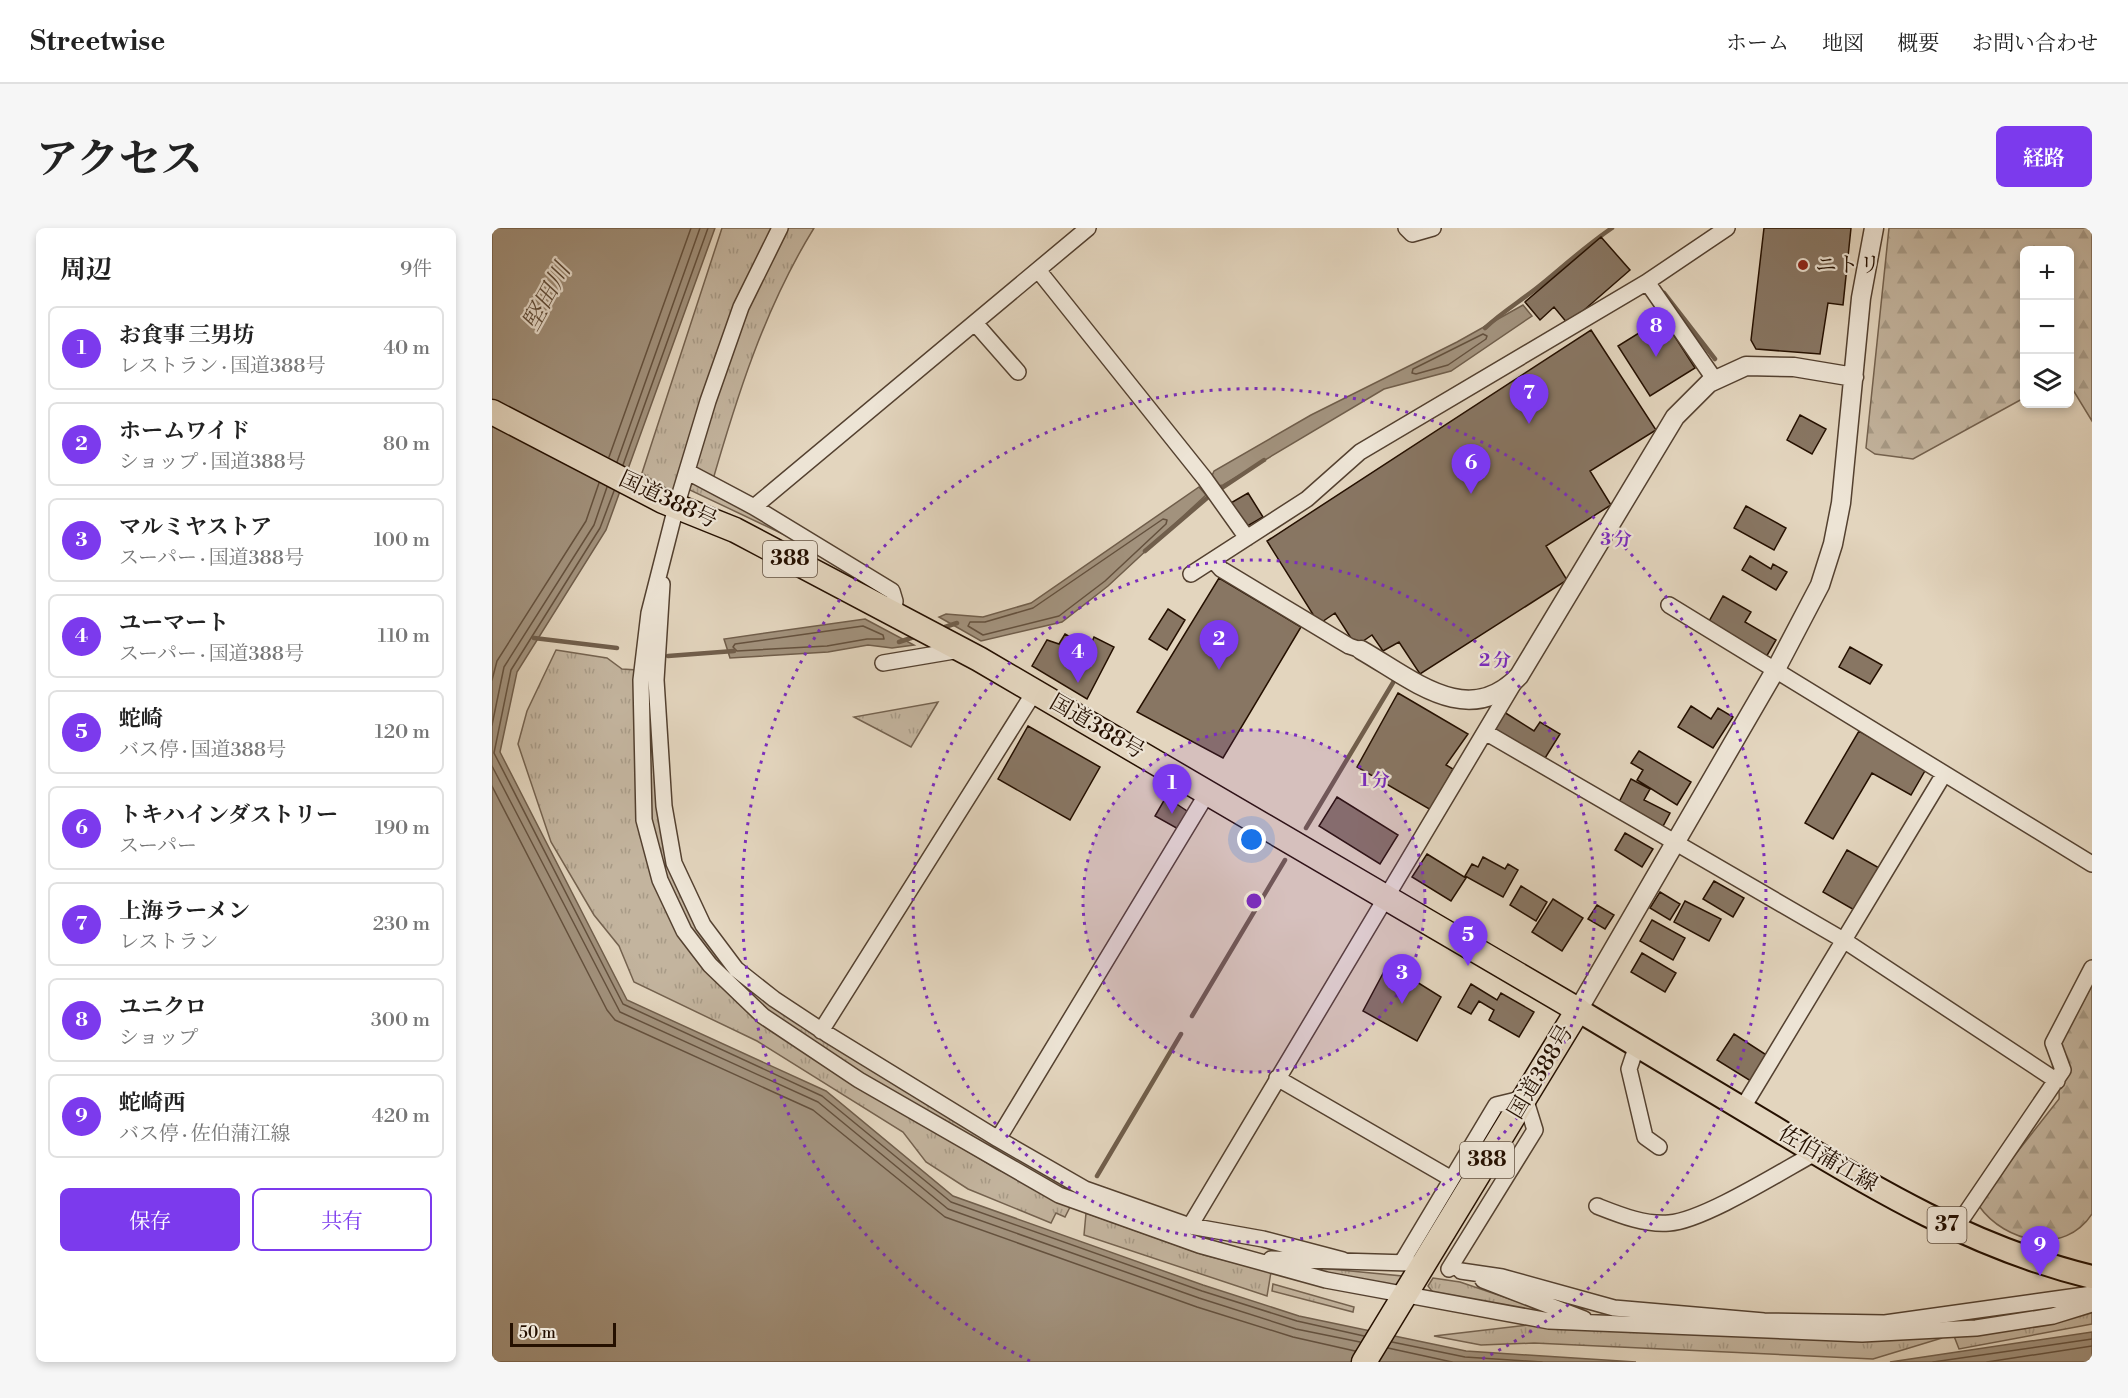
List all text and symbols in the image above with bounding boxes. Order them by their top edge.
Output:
text: Streetwise [30,24,165,59]
text: ホーム [1726,31,1789,57]
text: 地図 [1822,31,1864,57]
text: 概要 [1897,31,1939,57]
text: お問い合わせ [1972,31,2098,57]
button: 経路 [1996,126,2092,187]
text: アクセス [36,134,203,187]
map controls [2020,246,2074,408]
button: + [2020,246,2074,300]
place label: ニトリ [1815,252,1881,279]
text: 周辺 [60,254,112,286]
water label: 堅田川 [516,256,579,336]
text: 9件 [400,257,432,282]
marker: ニトリ [1796,258,1810,272]
button: − [2020,300,2074,354]
pin: 8 [1636,308,1676,357]
text: お食事 三男坊 [119,322,255,349]
text: 1 [77,336,86,361]
text: 40 m [383,336,430,361]
text: レストラン · 国道388号 [119,354,326,379]
button: layers [2020,354,2074,408]
pin: 7 [1510,374,1548,424]
text: ホームワイド [119,418,250,445]
text: 2 [75,432,88,457]
text: 80 m [383,432,430,457]
pin: 6 [1452,444,1490,494]
text: ショップ · 国道388号 [119,450,306,475]
street label: 国道388号 [615,466,721,534]
text: マルミヤストア [119,514,272,541]
text: 3 [75,528,88,553]
text: 100 m [374,528,430,553]
text: 3 分 [1600,528,1632,551]
road number: 388 [763,541,817,577]
text: スーパー · 国道388号 [119,546,304,571]
text: ユーマート [119,610,229,637]
pin: 2 [1200,620,1238,670]
text: 4 [75,624,88,649]
text: 110 m [378,624,430,649]
pin: 4 [1058,634,1098,683]
text: スーパー · 国道388号 [119,642,304,667]
text: 2 分 [1479,649,1511,672]
street label: 国道388号 [1045,689,1149,765]
text: 蛇崎 [119,706,163,733]
text: 5 [75,720,88,745]
text: 120 m [375,720,430,745]
text: バス停 · 国道388号 [119,738,286,763]
pin: 1 [1152,764,1192,814]
text: 1 分 [1360,769,1390,792]
text: トキハインダストリー [119,802,338,829]
text: 6 [75,816,88,841]
text: 190 m [375,816,430,841]
your location [1237,825,1266,854]
text: スーパー [119,834,197,859]
centre of rings [1244,891,1264,911]
text: 上海ラーメン [119,898,250,925]
text: 7 [76,912,87,937]
text: 230 m [373,912,430,937]
pin: 5 [1448,916,1488,966]
text: レストラン [119,930,218,955]
pin: 3 [1382,954,1422,1004]
text: ユニクロ [119,994,207,1021]
text: 8 [75,1008,88,1033]
text: 300 m [371,1008,430,1033]
street label: 国道388号 [1502,1020,1580,1124]
text: ショップ [119,1026,199,1051]
text: 蛇崎西 [119,1090,185,1117]
text: 9 [75,1104,88,1129]
text: 420 m [372,1104,430,1129]
street label: 佐伯蒲江線 [1774,1120,1882,1198]
text: バス停 · 佐伯蒲江線 [119,1122,291,1147]
road number: 388 [1460,1142,1514,1178]
button: 保存 [60,1188,240,1251]
button: 共有 [252,1188,432,1251]
road number: 37 [1928,1207,1966,1243]
pin: 9 [2020,1226,2060,1276]
scale bar [510,1320,616,1348]
text: 50 m [519,1323,556,1343]

